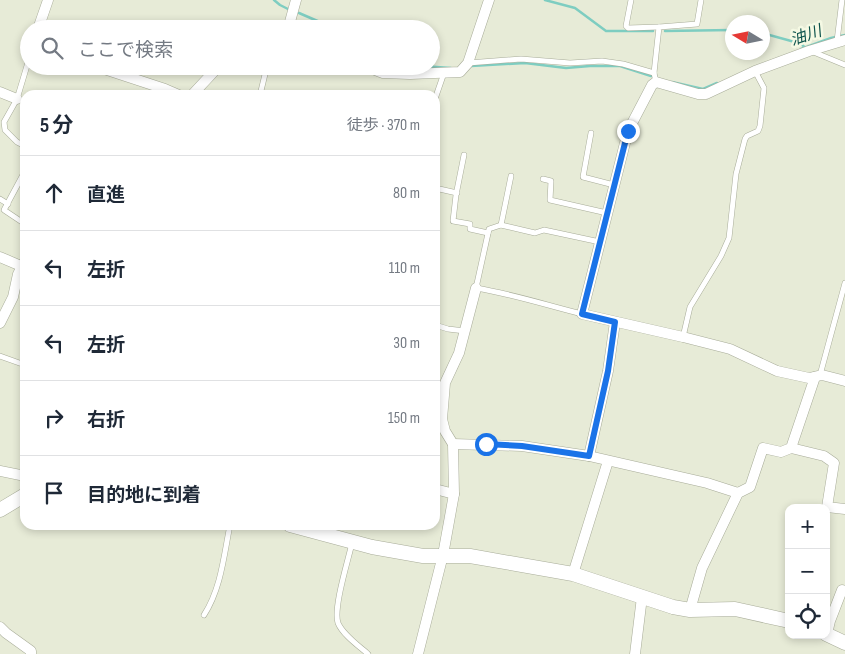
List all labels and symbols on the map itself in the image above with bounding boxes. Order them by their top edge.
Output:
north arrow [725,15,770,60]
water label: 油川 [788,21,826,50]
route end [617,120,640,143]
route start [475,433,498,456]

